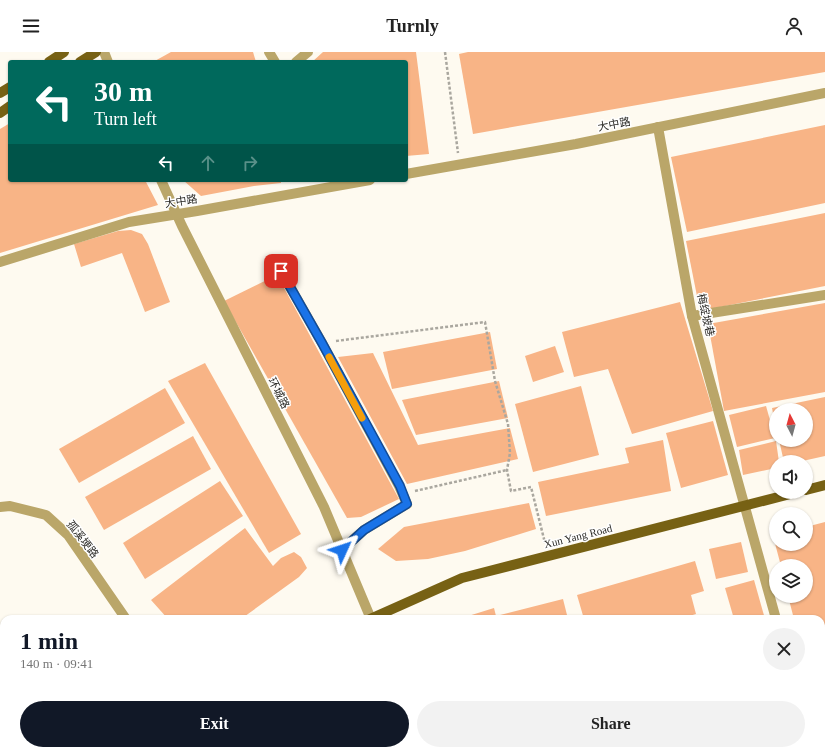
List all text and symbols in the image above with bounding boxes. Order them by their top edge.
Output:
icon: menu [20,15,42,37]
icon: person [783,15,805,37]
text: Turnly [386,16,439,36]
icon: left [28,76,80,128]
text: 30 m [94,76,152,107]
text: Turn left [94,109,157,129]
street label: 大中路 [597,115,631,133]
icon: left [155,152,177,174]
icon: ahead [197,152,219,174]
icon: right [239,152,261,174]
street label: 大中路 [164,192,198,210]
pin [264,254,298,288]
icon: arrive [270,260,292,282]
street label: 梅绽坡巷 [695,292,717,338]
street label: 环城路 [266,376,292,410]
north arrow [769,403,813,447]
map controls [769,403,813,603]
button: sound [769,455,813,499]
button: search [769,507,813,551]
street label: 孤溪埂路 [65,518,101,560]
street label: Xun Yang Road [543,522,614,550]
position arrow [321,529,363,571]
button: layers [769,559,813,603]
text: 1 min [20,628,78,654]
button: close [763,628,805,670]
text: 140 m · 09:41 [20,656,93,671]
button: Exit [20,701,409,747]
button: Share [417,701,805,747]

